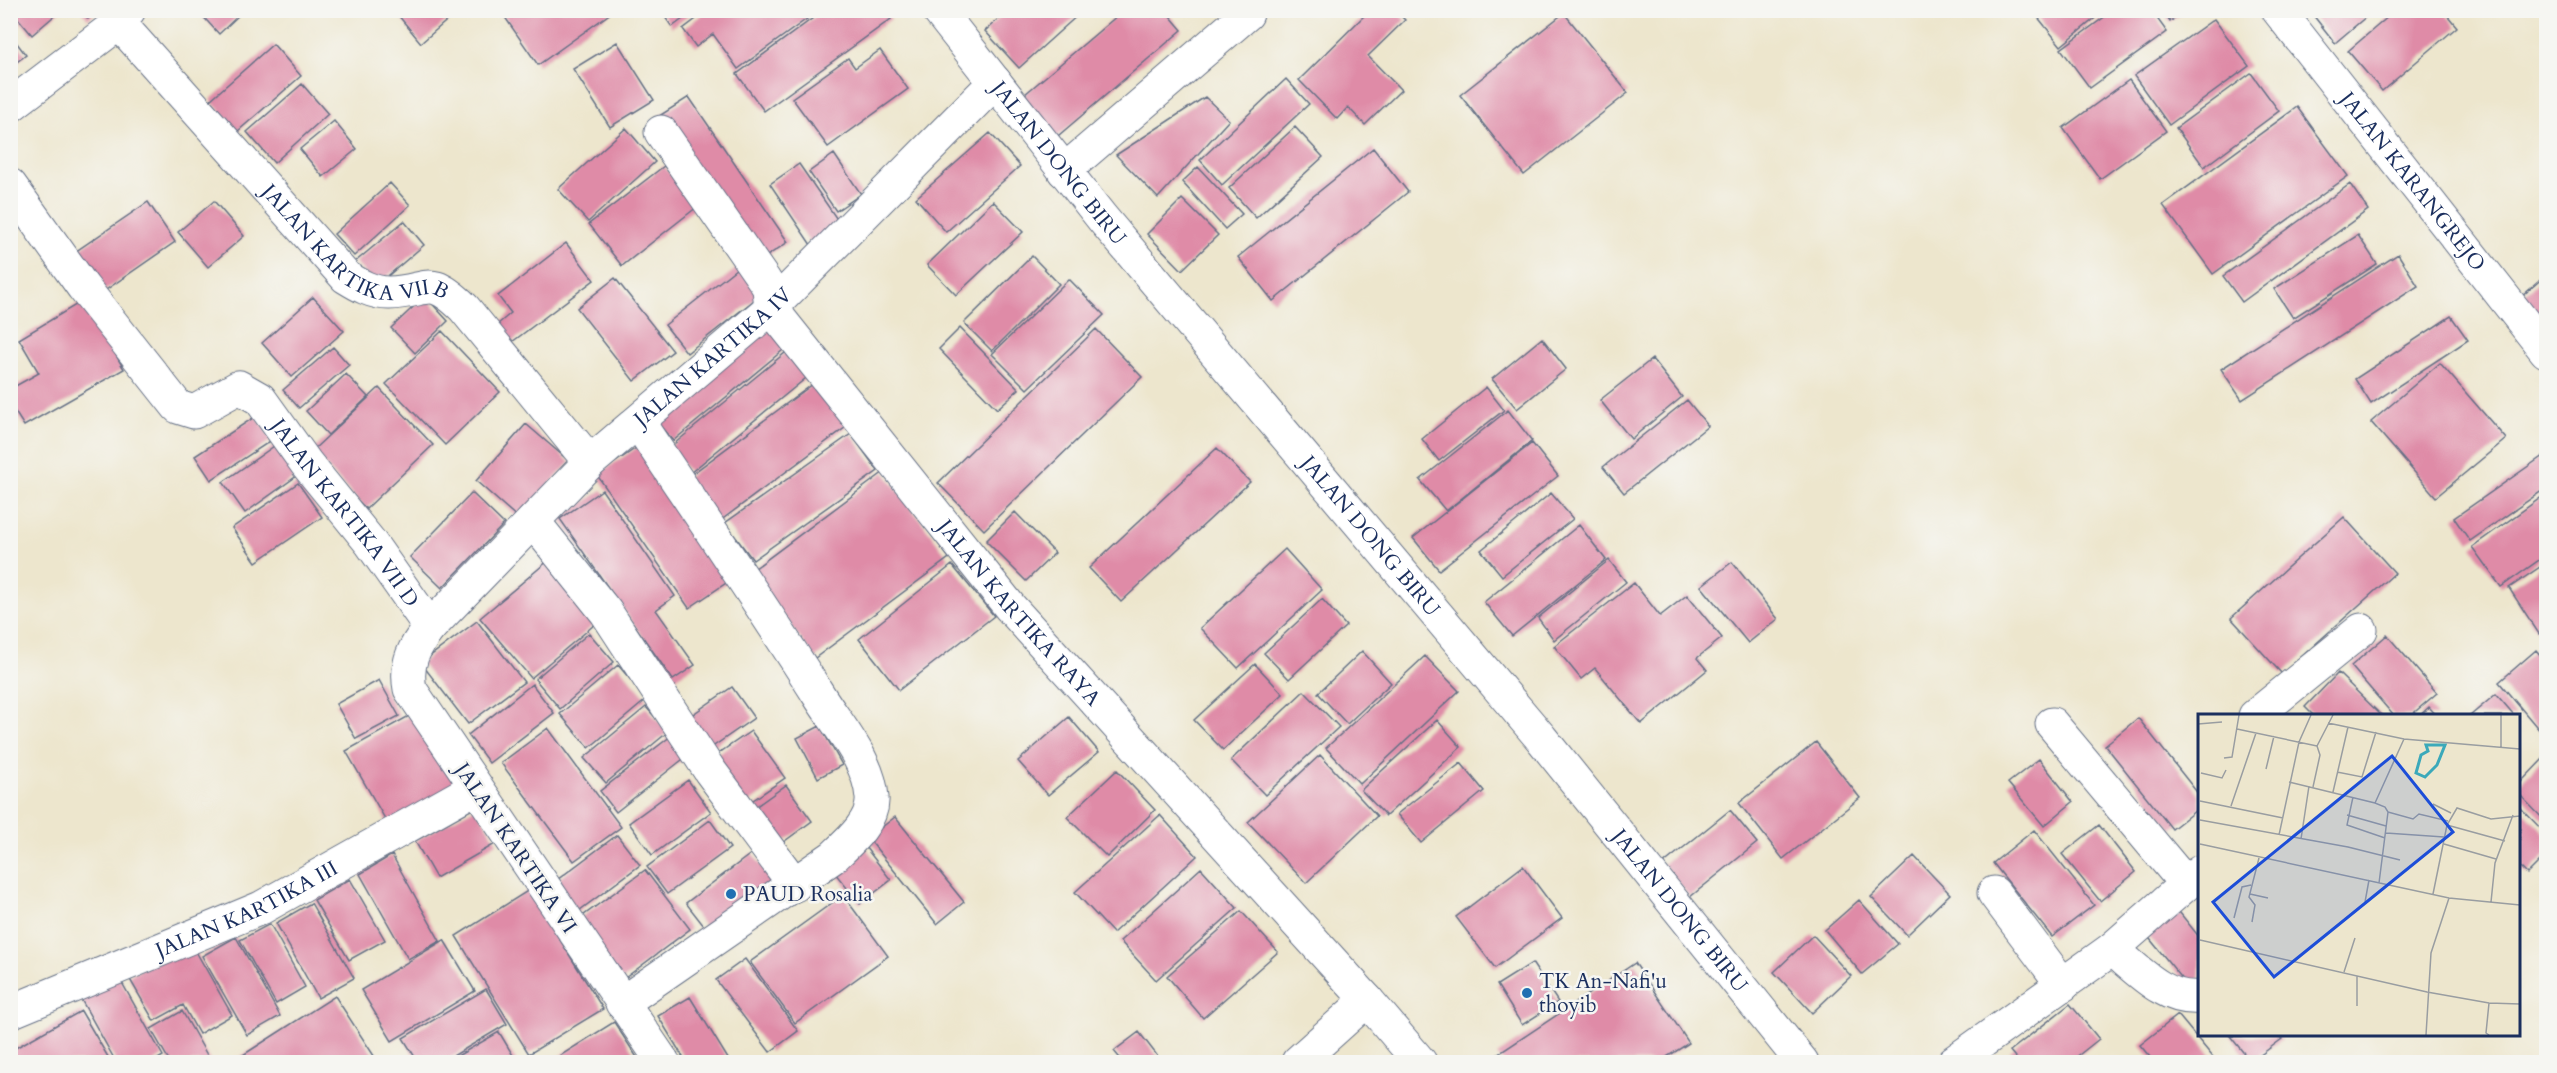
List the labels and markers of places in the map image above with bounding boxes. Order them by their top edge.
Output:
place label: PAUD Rosalia [743,880,873,909]
marker: PAUD Rosalia [724,887,738,901]
place label: TK An-Nafi'u thoyib [1539,967,1667,1020]
marker: TK An-Nafi'u thoyib [1520,986,1534,1000]

